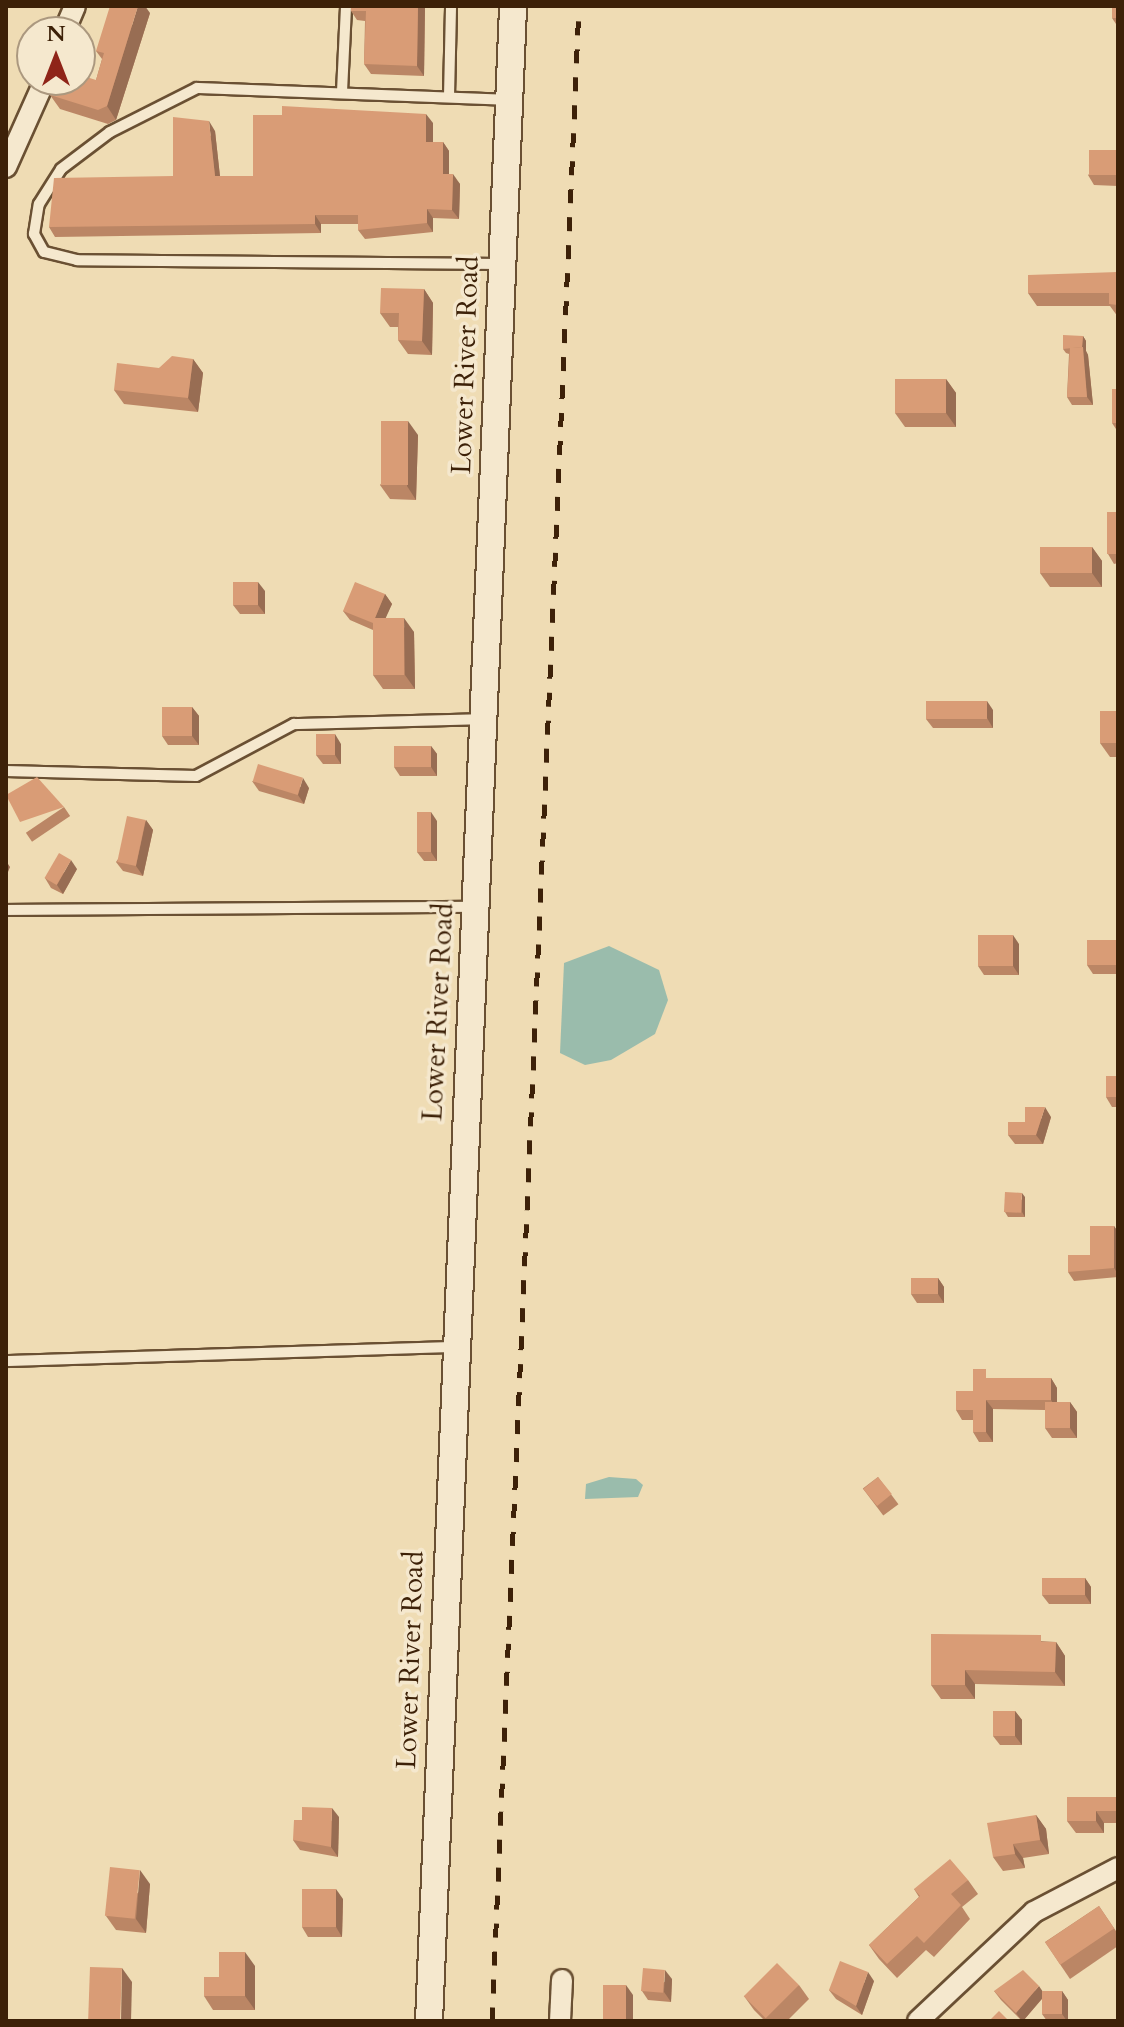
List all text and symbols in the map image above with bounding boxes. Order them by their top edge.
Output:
north arrow [16,16,96,96]
text: N [46,19,66,49]
street label: Lower River Road [444,255,486,475]
street label: Lower River Road [416,902,460,1122]
street label: Lower River Road [389,1550,431,1770]

